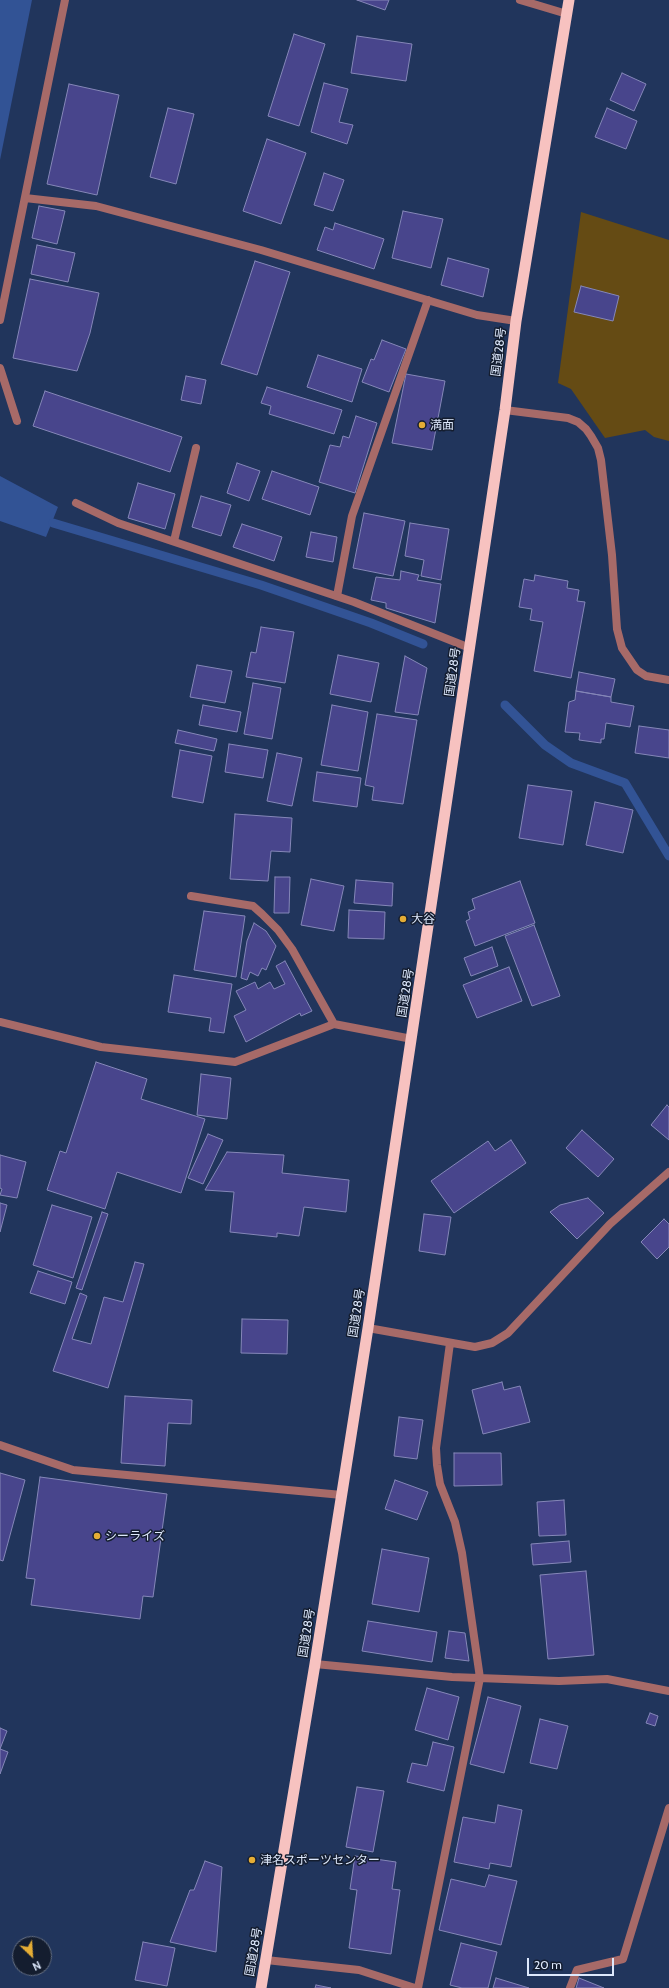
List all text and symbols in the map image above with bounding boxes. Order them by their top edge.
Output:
street label: 国道28号 [489,327,509,377]
place label: 満面 [430,418,454,432]
marker: 満面 [417,420,427,430]
street label: 国道28号 [442,646,464,698]
place label: 大谷 [411,912,435,926]
marker: 大谷 [398,914,408,924]
street label: 国道28号 [395,967,417,1019]
street label: 国道28号 [346,1287,368,1339]
place label: シーライズ [105,1529,165,1543]
marker: シーライズ [92,1531,102,1541]
street label: 国道28号 [296,1607,318,1659]
place label: 津名スポーツセンター [260,1853,380,1867]
marker: 津名スポーツセンター [247,1855,257,1865]
street label: 国道28号 [243,1926,265,1978]
north arrow [12,1936,52,1976]
scale bar [529,1950,616,1976]
text: 20 m [534,1957,562,1972]
text: N [30,1958,43,1974]

